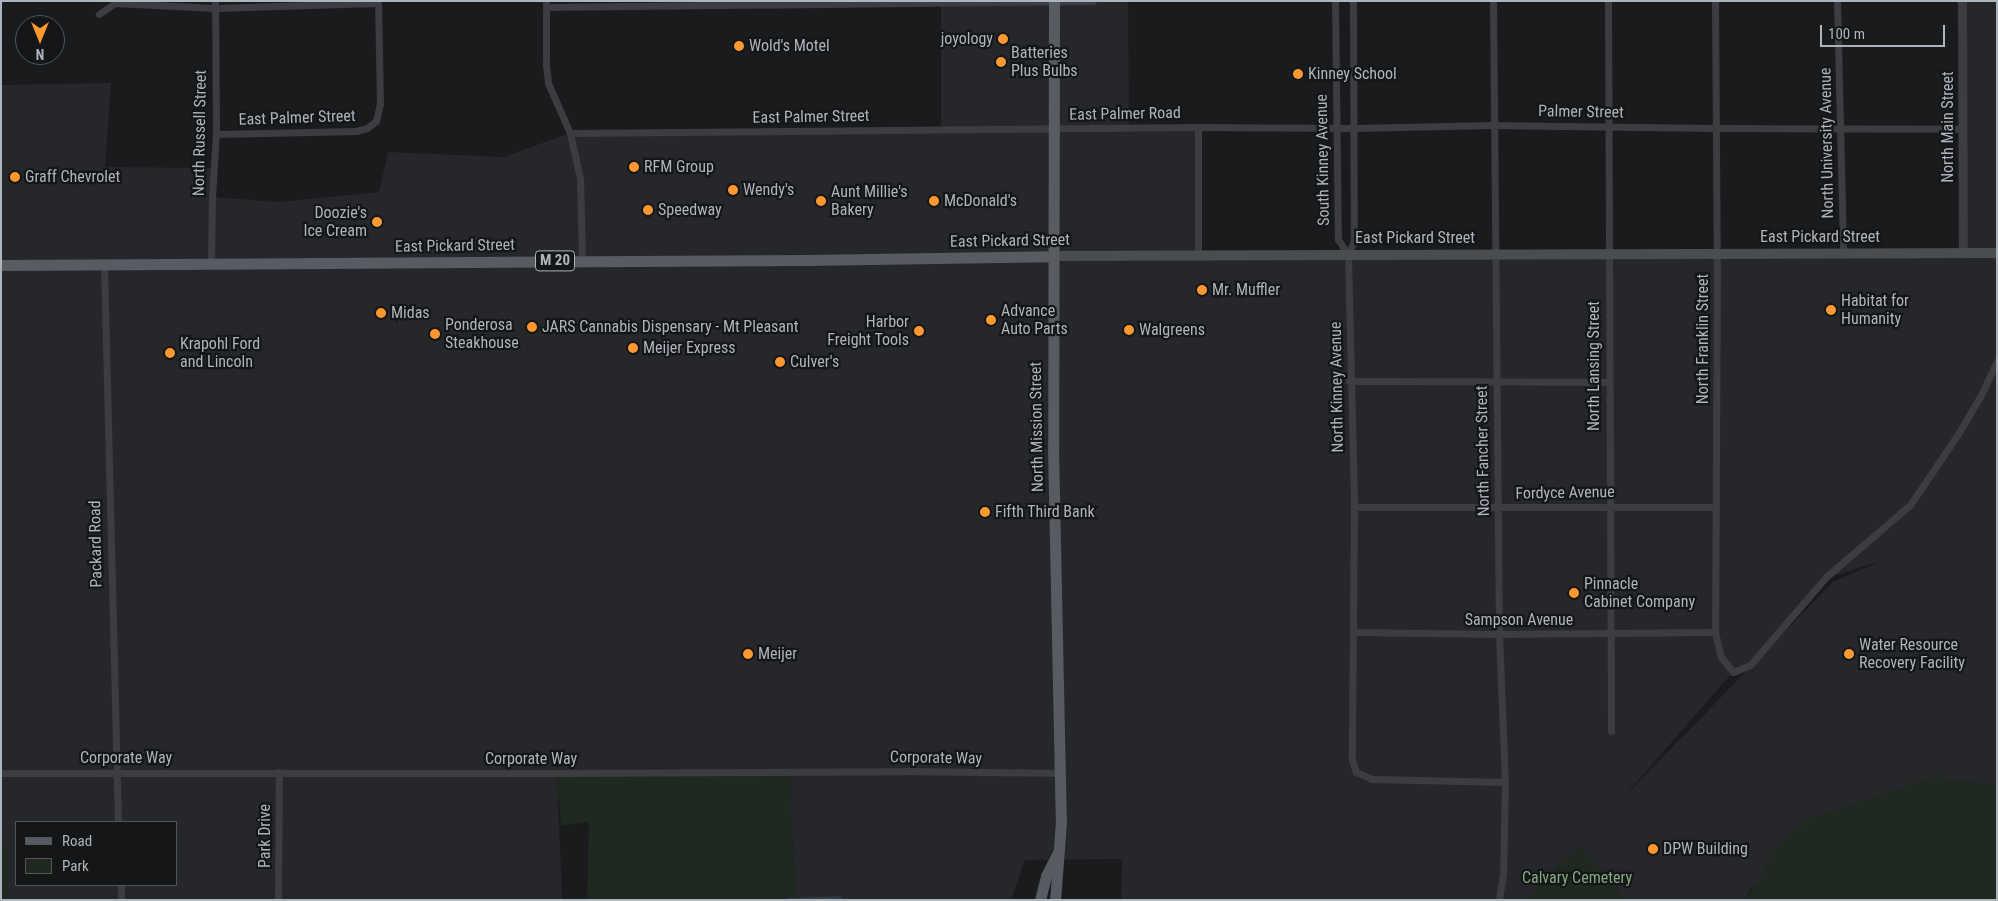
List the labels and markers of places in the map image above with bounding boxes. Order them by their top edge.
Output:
place label: joyology [941,29,993,49]
marker: joyology [997,33,1009,45]
place label: Wold's Motel [749,36,830,56]
marker: Wold's Motel [733,40,745,52]
place label: Batteries Plus Bulbs [1011,43,1078,81]
marker: Batteries Plus Bulbs [995,56,1007,68]
place label: Kinney School [1308,64,1397,84]
marker: Kinney School [1292,68,1304,80]
place label: RFM Group [644,157,714,177]
marker: RFM Group [628,161,640,173]
place label: Graff Chevrolet [25,167,120,187]
marker: Graff Chevrolet [9,171,21,183]
place label: Wendy's [743,180,794,200]
place label: Aunt Millie's Bakery [831,182,908,220]
marker: Wendy's [727,184,739,196]
place label: McDonald's [944,191,1017,211]
marker: Aunt Millie's Bakery [815,195,827,207]
marker: McDonald's [928,195,940,207]
place label: Speedway [658,200,722,220]
place label: Doozie's Ice Cream [303,203,367,241]
marker: Speedway [642,204,654,216]
marker: Doozie's Ice Cream [371,216,383,228]
place label: Mr. Muffler [1212,280,1280,300]
marker: Mr. Muffler [1196,284,1208,296]
place label: Habitat for Humanity [1841,291,1909,329]
place label: Advance Auto Parts [1001,301,1068,339]
place label: Midas [391,303,430,323]
marker: Habitat for Humanity [1825,304,1837,316]
marker: Midas [375,307,387,319]
place label: Harbor Freight Tools [827,312,909,350]
marker: Advance Auto Parts [985,314,997,326]
place label: Ponderosa Steakhouse [445,315,519,353]
place label: JARS Cannabis Dispensary - Mt Pleasant [542,317,799,337]
place label: Walgreens [1139,320,1205,340]
marker: JARS Cannabis Dispensary - Mt Pleasant [526,321,538,333]
marker: Walgreens [1123,324,1135,336]
marker: Harbor Freight Tools [913,325,925,337]
marker: Ponderosa Steakhouse [429,328,441,340]
place label: Krapohl Ford and Lincoln [180,334,260,372]
place label: Meijer Express [643,338,736,358]
marker: Meijer Express [627,342,639,354]
marker: Krapohl Ford and Lincoln [164,347,176,359]
place label: Culver's [790,352,839,372]
marker: Culver's [774,356,786,368]
place label: Fifth Third Bank [995,502,1095,522]
marker: Fifth Third Bank [979,506,991,518]
place label: Pinnacle Cabinet Company [1584,574,1695,612]
marker: Pinnacle Cabinet Company [1568,587,1580,599]
place label: Water Resource Recovery Facility [1859,635,1965,673]
place label: Meijer [758,644,797,664]
marker: Meijer [742,648,754,660]
marker: Water Resource Recovery Facility [1843,648,1855,660]
place label: DPW Building [1663,839,1748,859]
marker: DPW Building [1647,843,1659,855]

